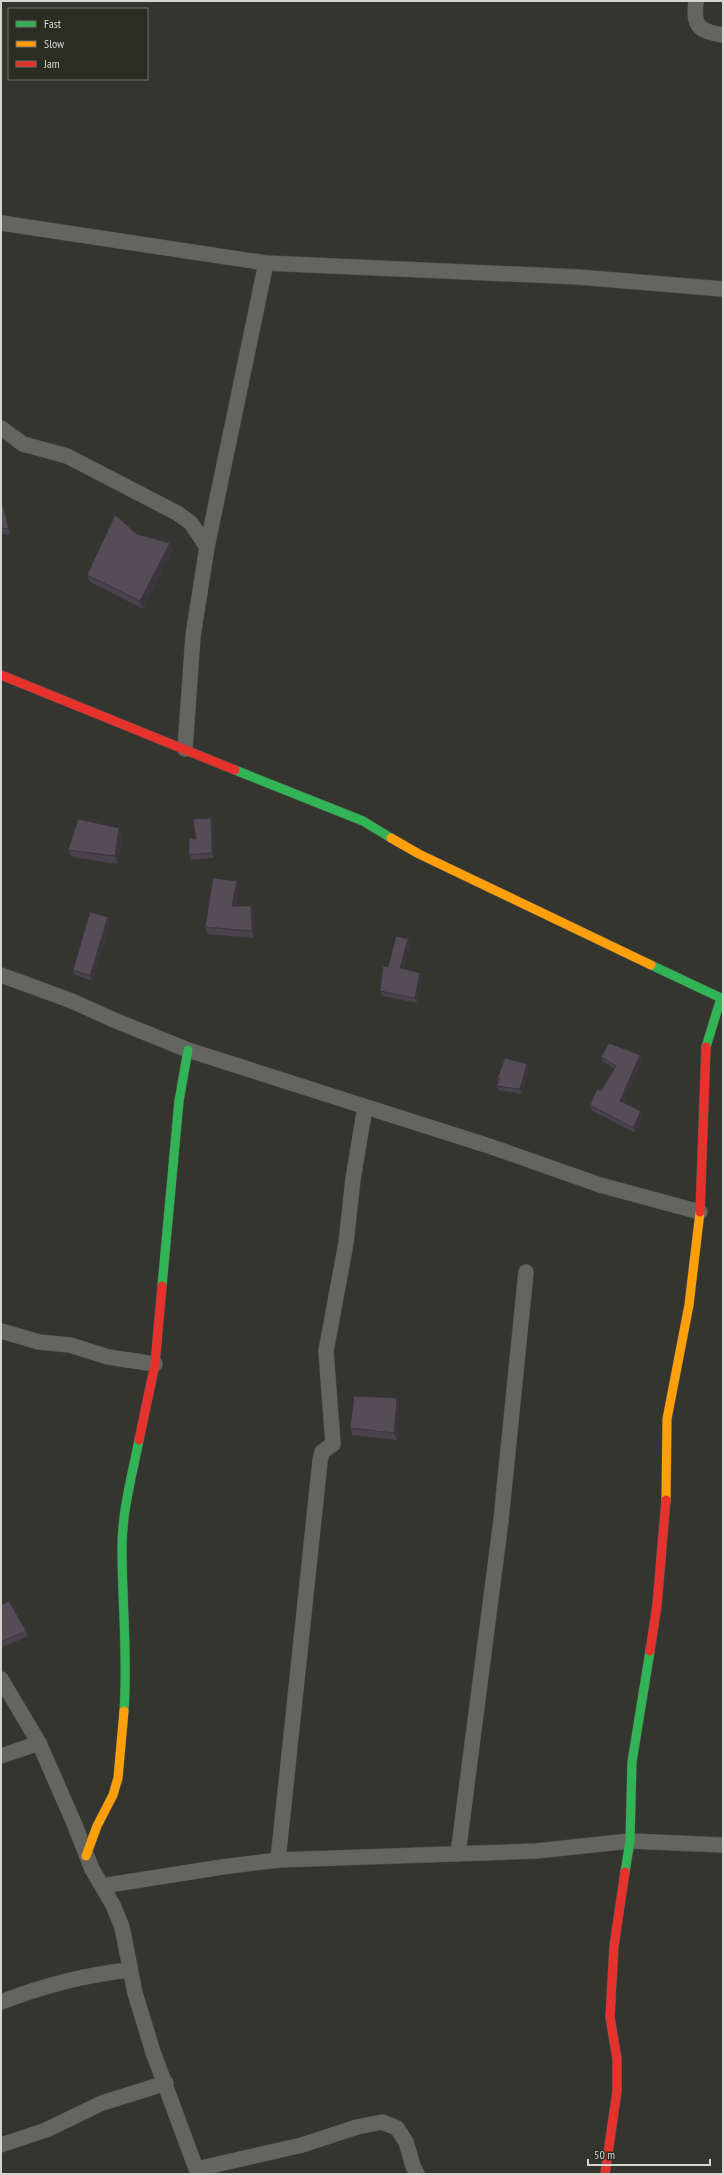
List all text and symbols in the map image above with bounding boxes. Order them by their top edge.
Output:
legend [8,8,148,80]
text: Fast [44,16,62,31]
text: Slow [44,36,65,51]
text: Jam [43,56,60,71]
scale bar [588,2141,710,2167]
text: 50 m [594,2147,615,2162]

